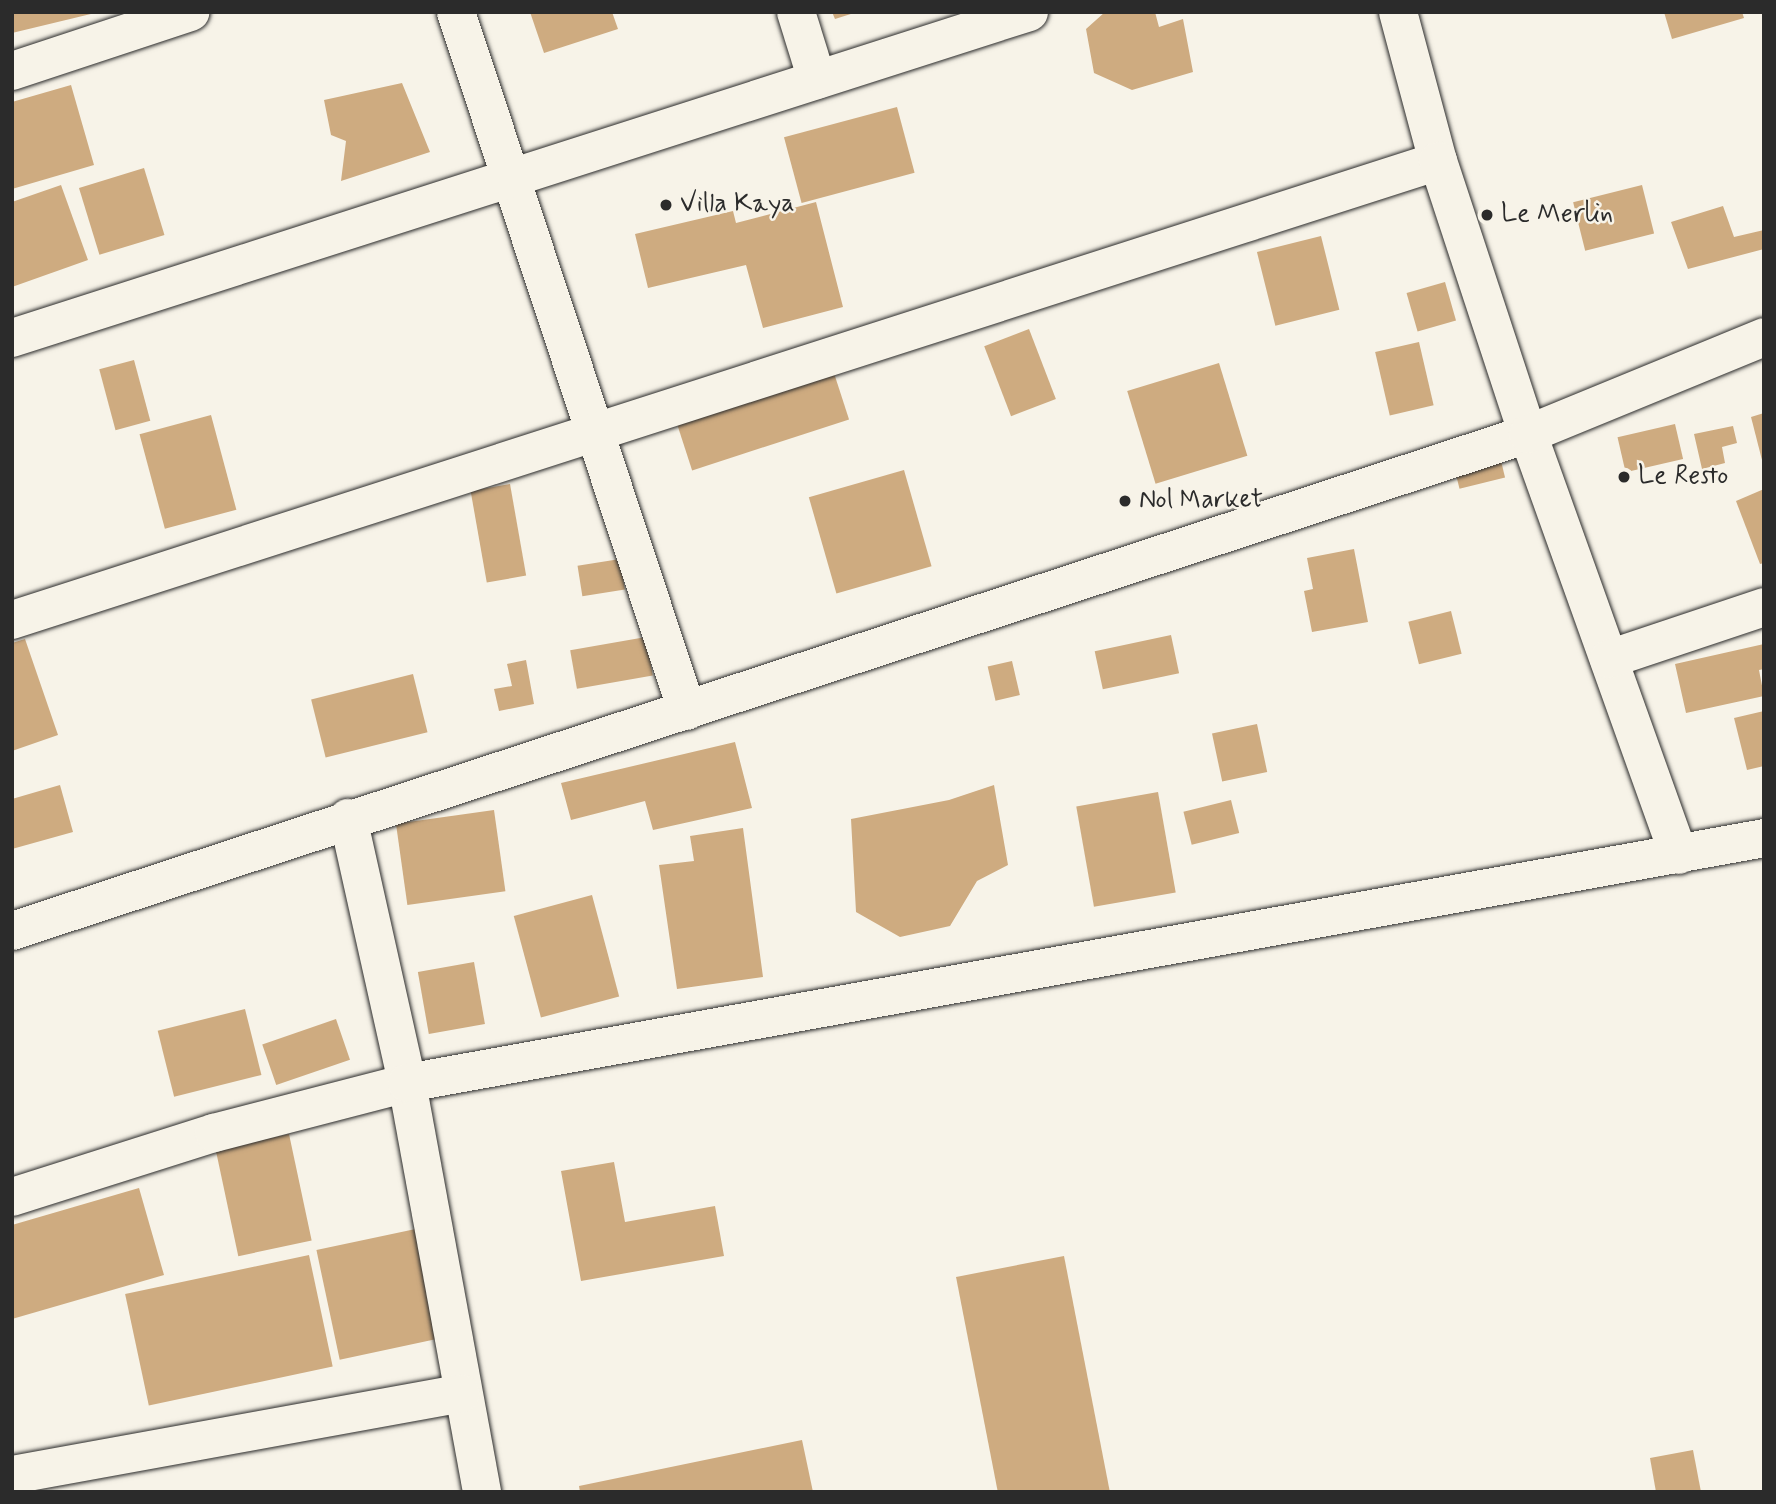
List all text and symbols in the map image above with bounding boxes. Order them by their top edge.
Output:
place label: Villa Kaya [680,189,792,221]
marker: Villa Kaya [658,197,674,213]
place label: Le Merlin [1501,199,1611,231]
marker: Le Merlin [1479,207,1495,223]
place label: Le Resto [1638,461,1730,493]
marker: Le Resto [1616,469,1632,485]
place label: Nol Market [1139,485,1267,517]
marker: Nol Market [1117,493,1133,509]

